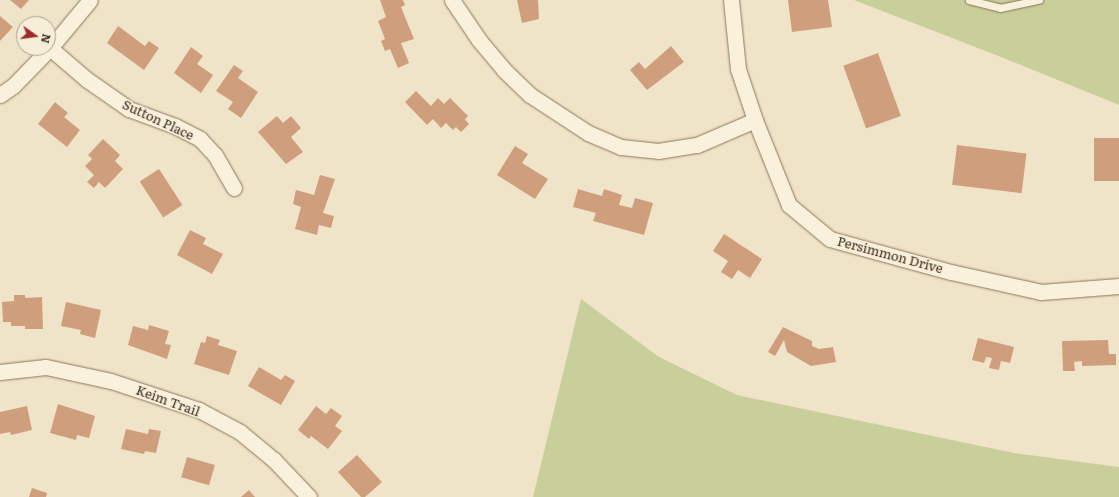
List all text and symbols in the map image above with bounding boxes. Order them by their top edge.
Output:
north arrow [16,16,56,56]
text: N [38,32,56,45]
street label: Sutton Place [120,97,196,143]
street label: Persimmon Drive [836,233,944,277]
street label: Keim Trail [134,382,202,420]

